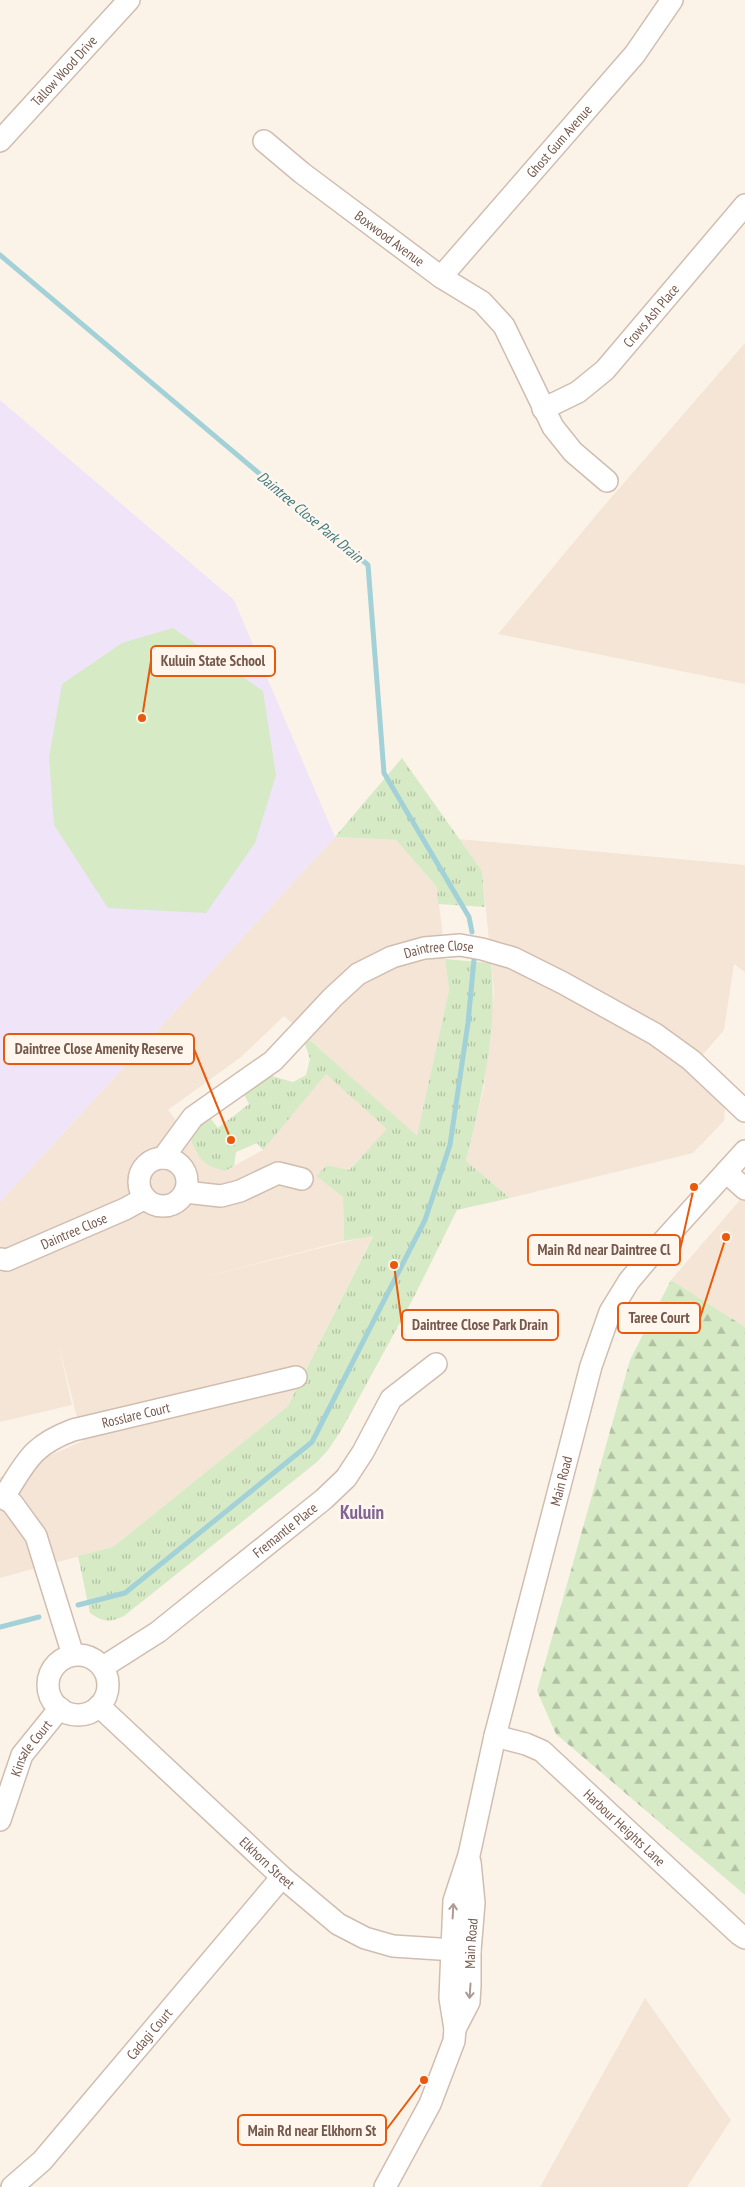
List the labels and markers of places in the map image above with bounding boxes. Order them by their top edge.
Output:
callout: Kuluin State School [151,646,275,676]
callout: Daintree Close Amenity Reserve [4,1034,194,1064]
callout: Main Rd near Daintree Cl [528,1235,680,1265]
callout: Taree Court [618,1303,700,1333]
callout: Daintree Close Park Drain [402,1310,558,1340]
callout: Main Rd near Elkhorn St [238,2115,386,2145]

